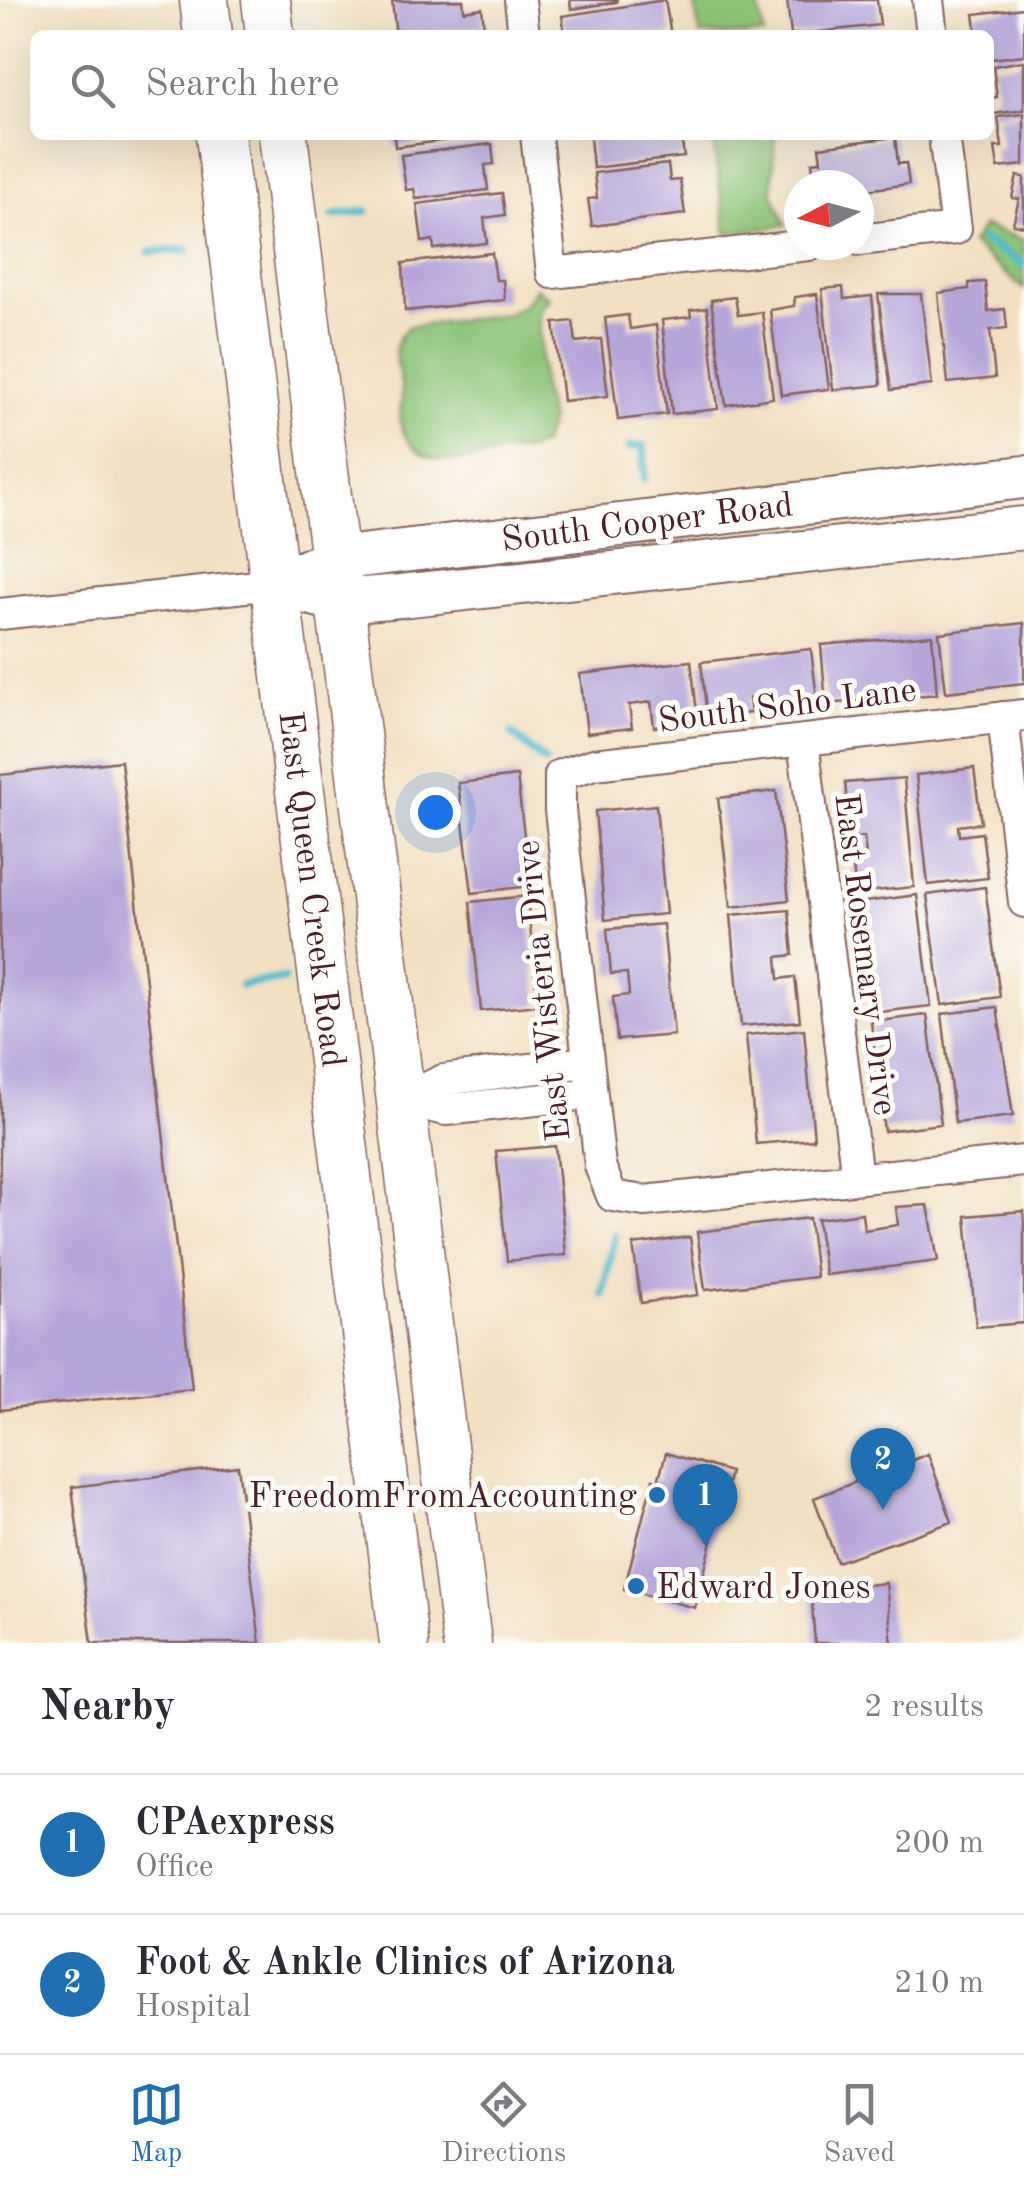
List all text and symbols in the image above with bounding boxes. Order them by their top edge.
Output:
search box [30,30,994,140]
icon: search [65,58,120,113]
text: Search here [145,66,340,104]
north arrow [784,170,874,260]
street label: South Cooper Road [500,488,795,559]
street label: South Soho Lane [656,673,918,740]
street label: East Queen Creek Road [271,709,350,1069]
your location [410,787,461,838]
street label: East Rosemary Drive [827,791,902,1117]
street label: East Wisteria Drive [511,838,578,1143]
pin: 2 [850,1428,916,1510]
pin: 1 [672,1464,738,1546]
place label: FreedomFromAccounting [248,1480,637,1515]
marker: FreedomFromAccounting [646,1484,668,1506]
place label: Edward Jones [656,1571,871,1606]
marker: Edward Jones [625,1575,647,1597]
text: Nearby [40,1687,176,1729]
text: 2 results [864,1692,984,1724]
text: CPAexpress [135,1805,335,1843]
text: 1 [63,1828,82,1860]
text: 200 m [894,1828,984,1860]
text: Office [135,1852,214,1884]
text: Foot & Ankle Clinics of Arizona [135,1945,675,1983]
text: 2 [63,1968,82,2000]
text: 210 m [894,1968,984,2000]
text: Hospital [135,1992,251,2024]
tab: Map [129,2077,184,2172]
tab: Directions [442,2077,566,2172]
tab: Saved [824,2077,895,2172]

